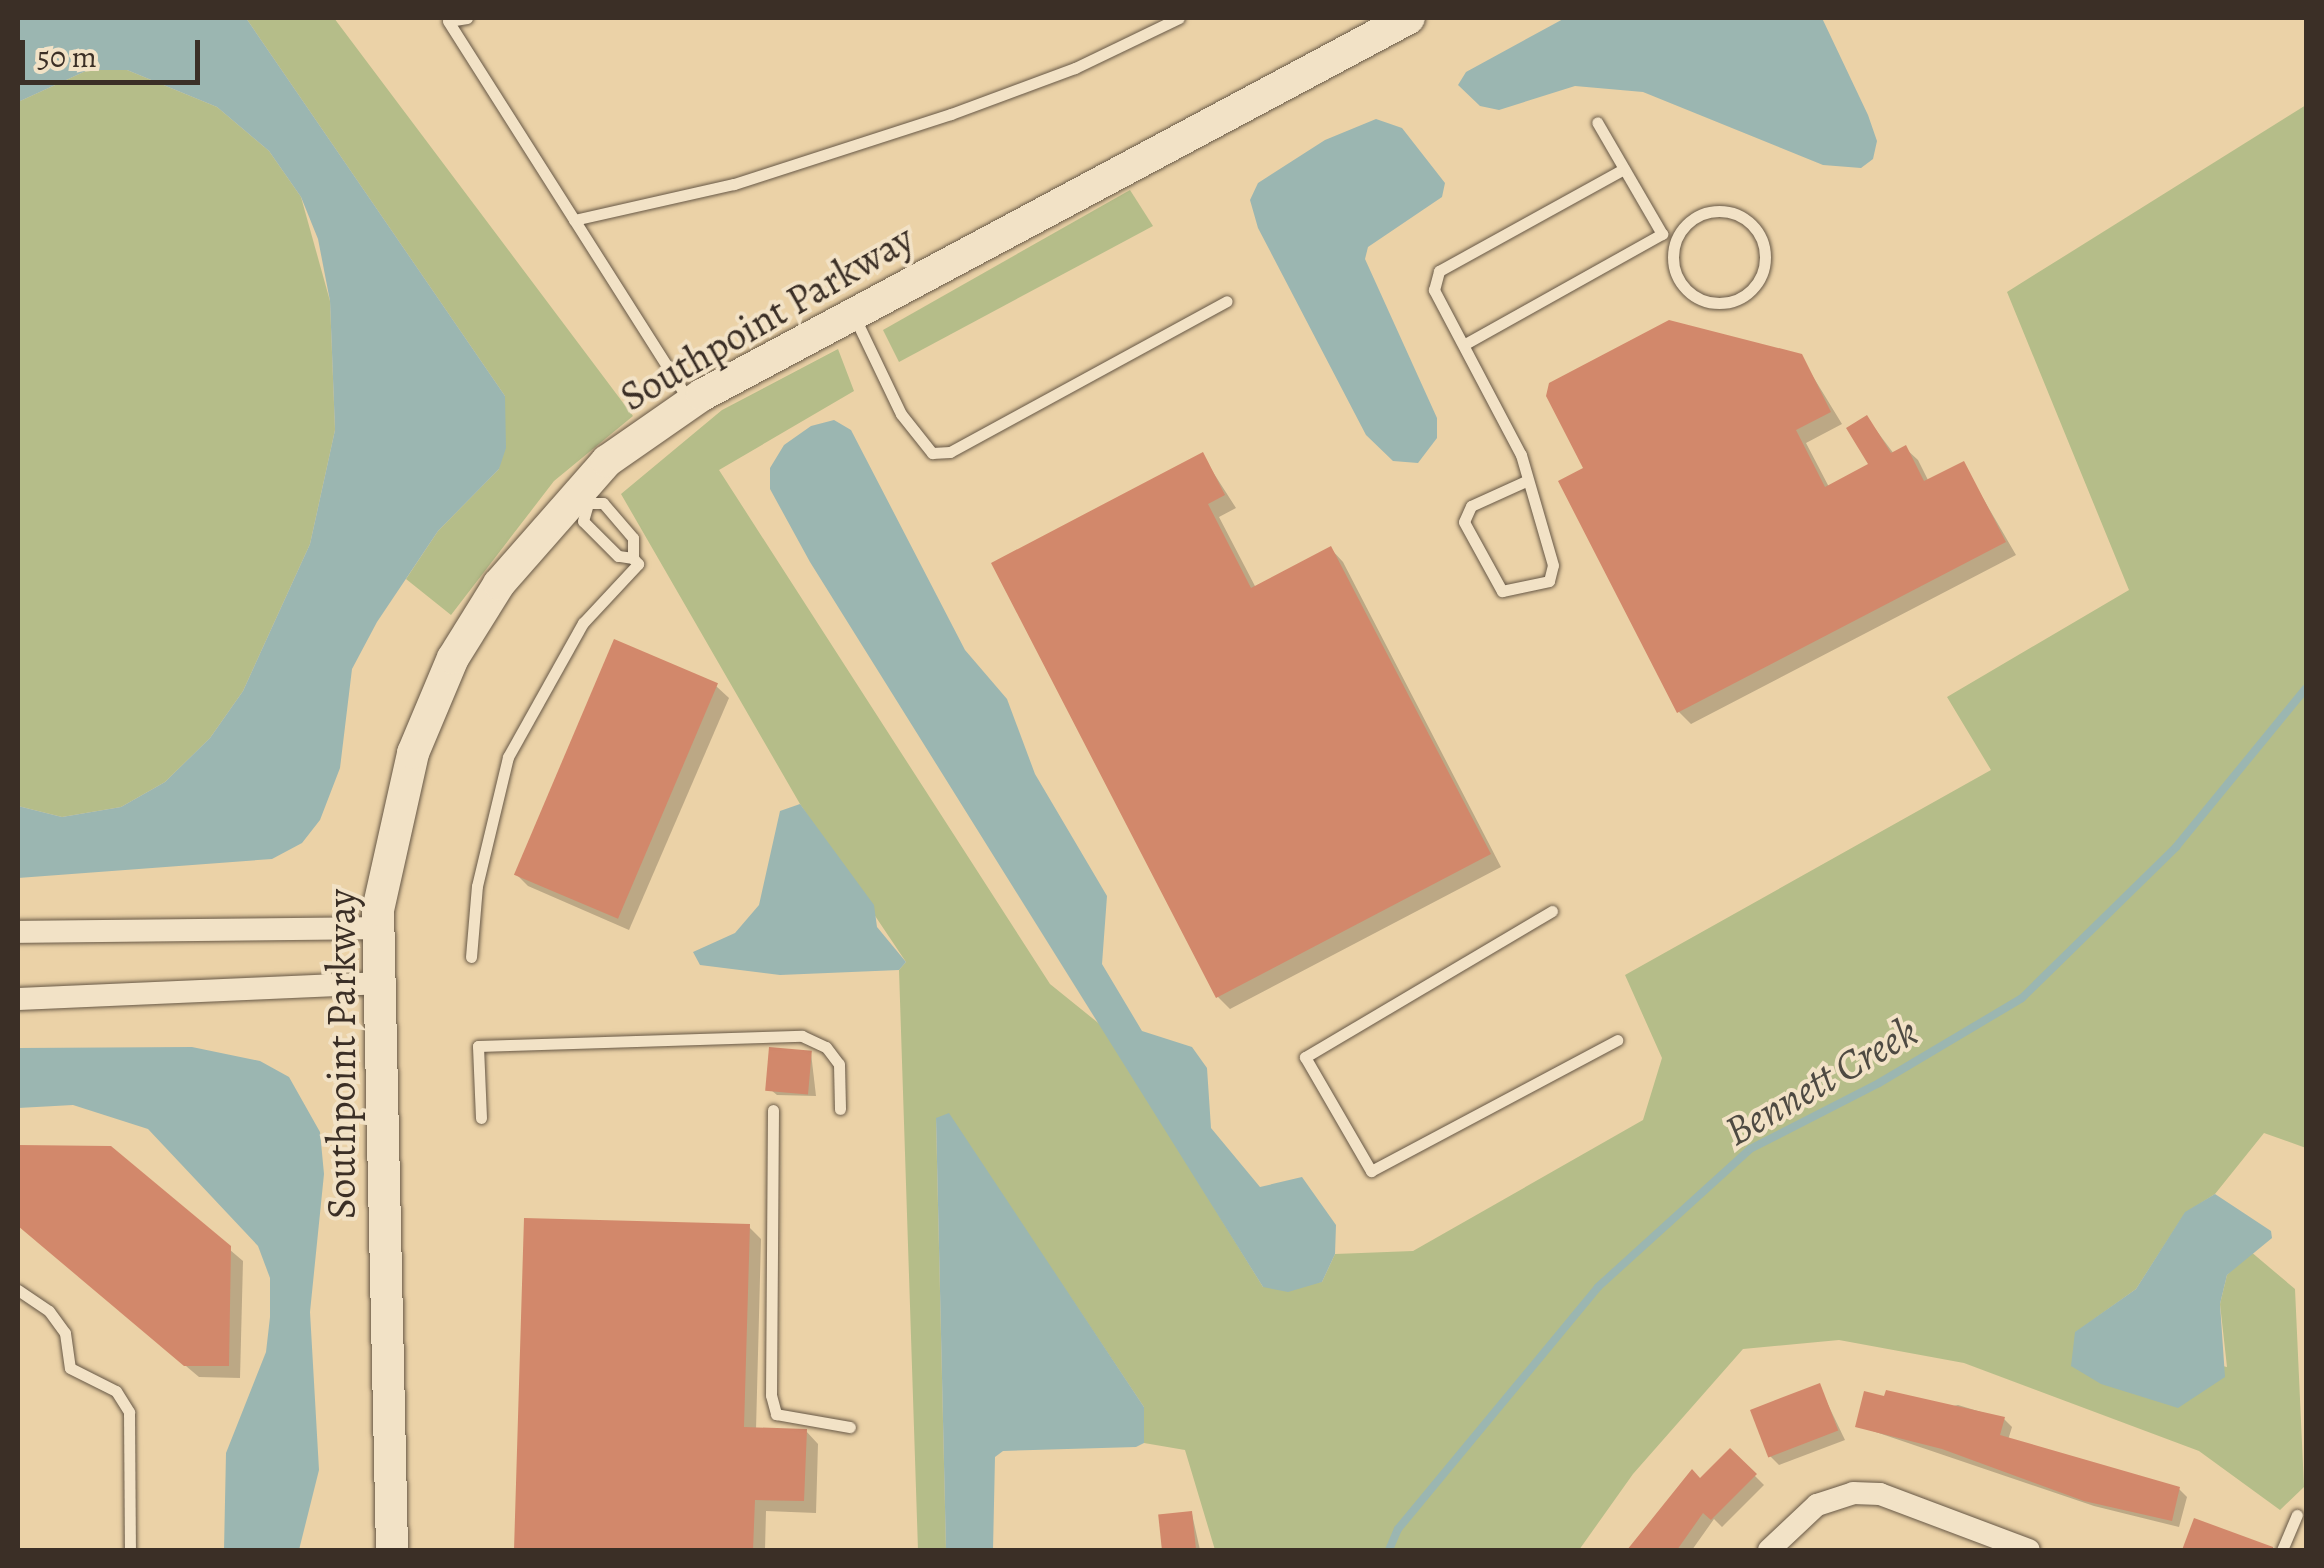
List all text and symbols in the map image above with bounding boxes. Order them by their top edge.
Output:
scale bar [25,20,205,82]
text: 50 m [37,37,97,77]
street label: Southpoint Parkway [612,215,922,421]
street label: Southpoint Parkway [318,889,366,1219]
water label: Bennett Creek [1716,1006,1926,1156]

